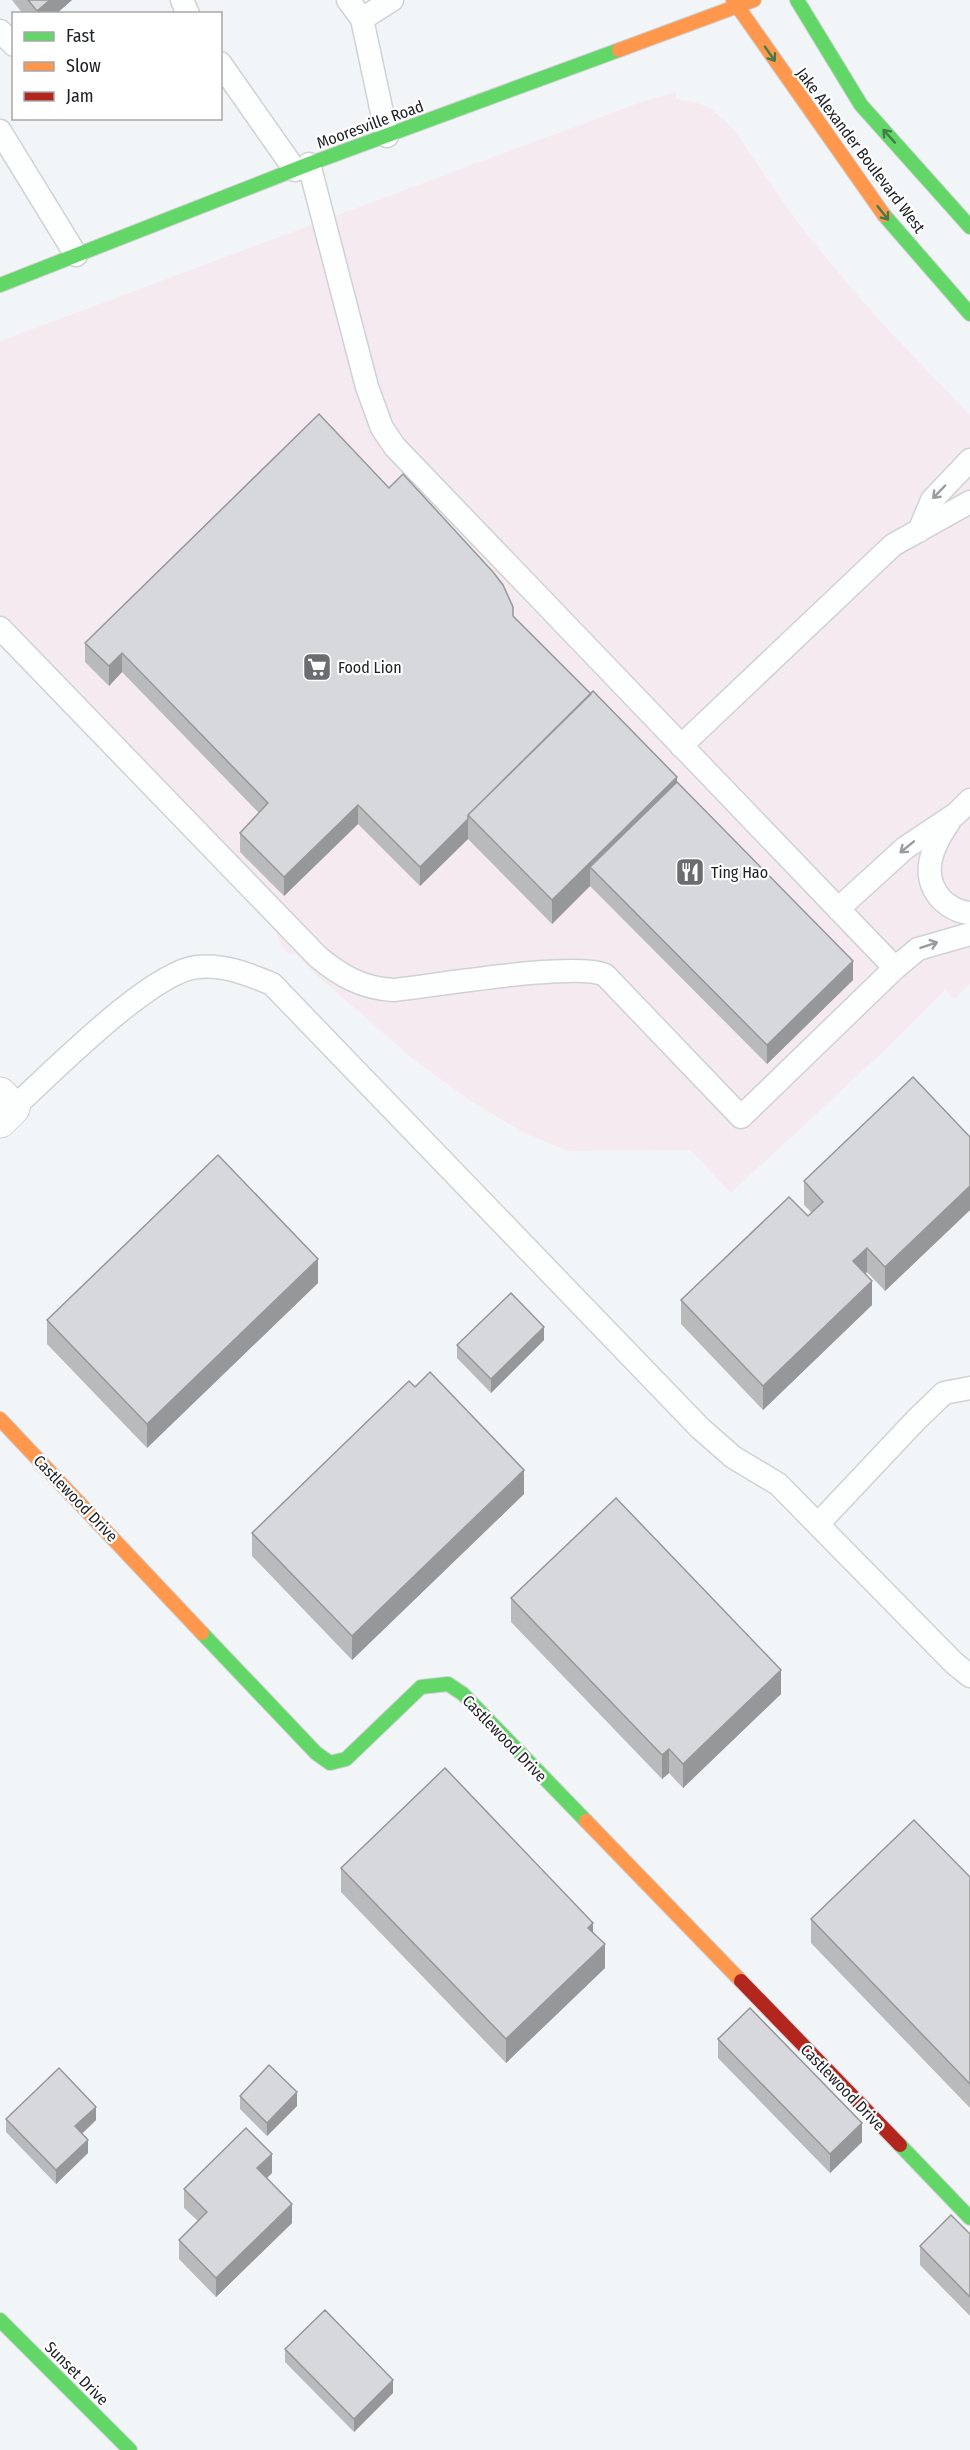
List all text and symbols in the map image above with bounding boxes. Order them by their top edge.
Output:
legend [12,12,222,120]
text: Fast [66,25,95,47]
one-way arrow [764,46,776,62]
text: Slow [66,55,101,77]
street label: Jake Alexander Boulevard West [792,64,929,237]
text: Jam [66,85,94,107]
street label: Mooresville Road [314,96,426,153]
one-way arrow [882,129,896,144]
one-way arrow [876,205,889,221]
one-way arrow [932,485,946,500]
supermarket icon: Food Lion [301,651,333,683]
place label: Food Lion [338,658,402,677]
one-way arrow [899,841,915,854]
restaurant icon: Ting Hao [674,856,706,888]
place label: Ting Hao [711,863,768,882]
one-way arrow [919,939,938,950]
street label: Castlewood Drive [29,1451,122,1546]
street label: Castlewood Drive [458,1691,551,1786]
street label: Castlewood Drive [796,2040,889,2135]
street label: Sunset Drive [41,2338,113,2409]

